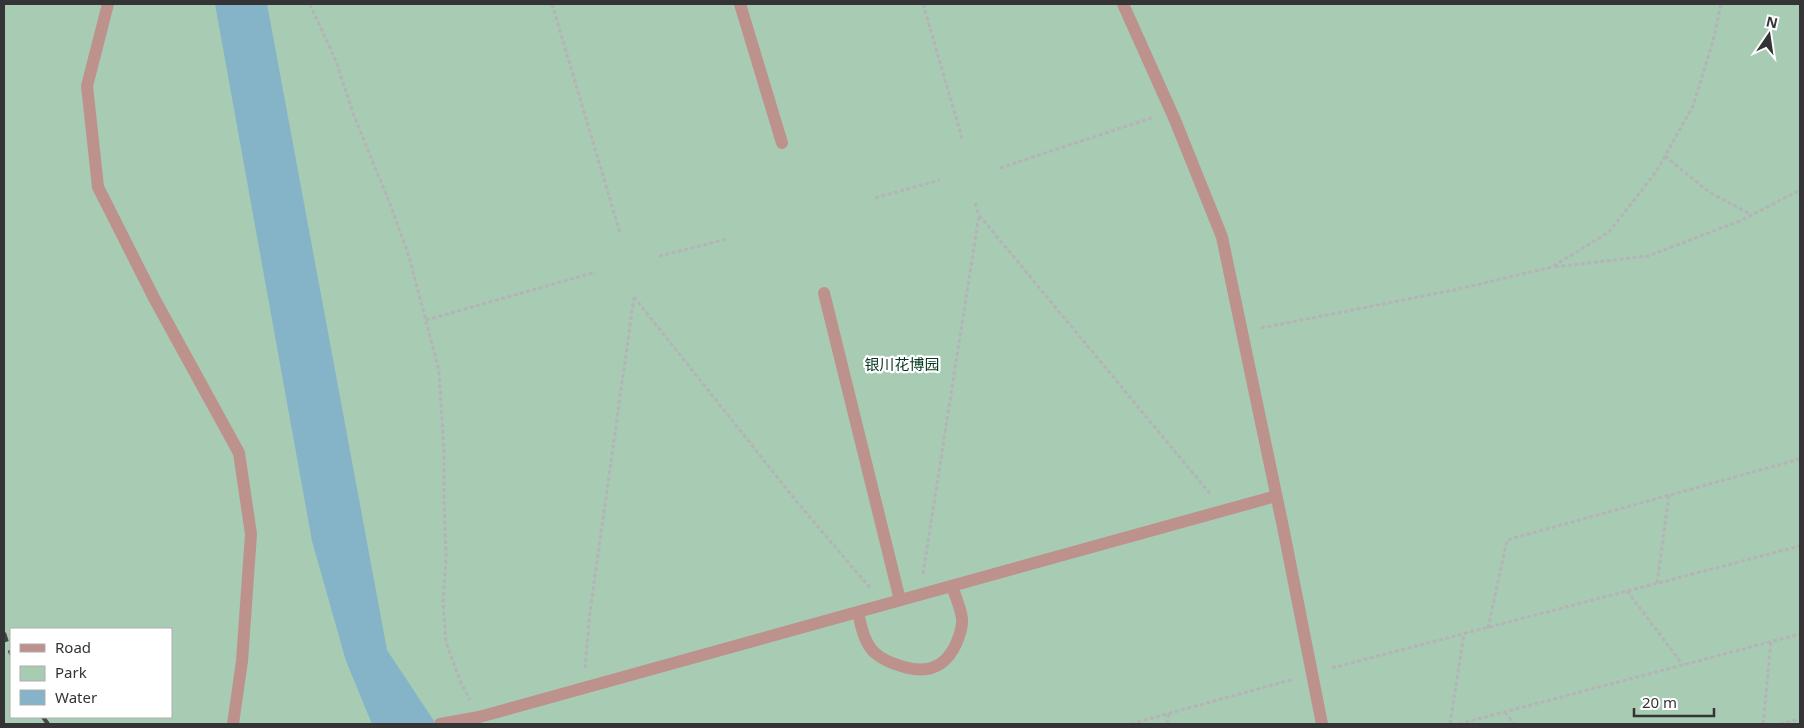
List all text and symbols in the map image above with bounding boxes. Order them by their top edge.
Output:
north arrow [1744,10,1794,60]
text: N [1764,11,1780,32]
park label: 银川花博园 [864,354,940,374]
legend [10,628,172,718]
text: Road [55,637,91,657]
text: Park [55,662,87,682]
scale bar [1634,686,1714,718]
text: Water [55,687,97,707]
text: 20 m [1642,692,1677,712]

